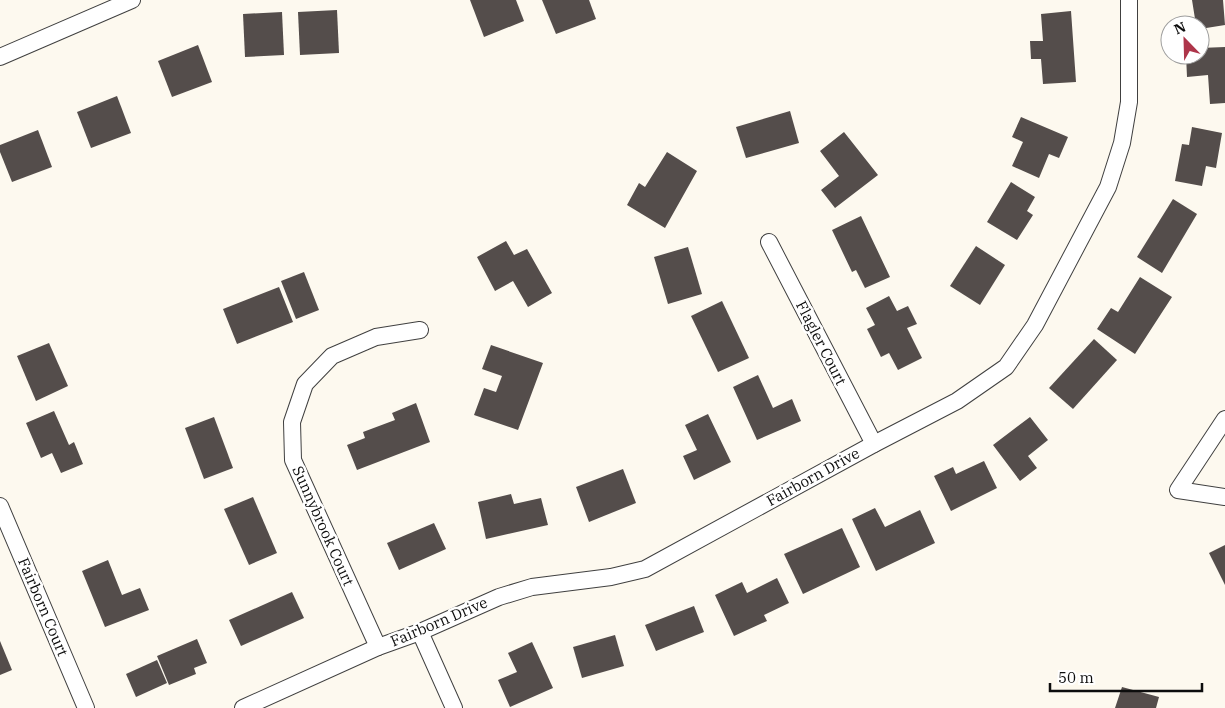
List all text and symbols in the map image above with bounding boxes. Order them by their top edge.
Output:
north arrow [1160,15,1210,65]
text: N [1171,18,1189,38]
street label: Flagler Court [792,297,851,388]
street label: Fairborn Drive [763,443,863,510]
street label: Sunnybrook Court [288,463,358,589]
street label: Fairborn Court [14,555,73,659]
street label: Fairborn Drive [387,593,490,651]
scale bar [1050,660,1202,692]
text: 50 m [1058,668,1094,687]

